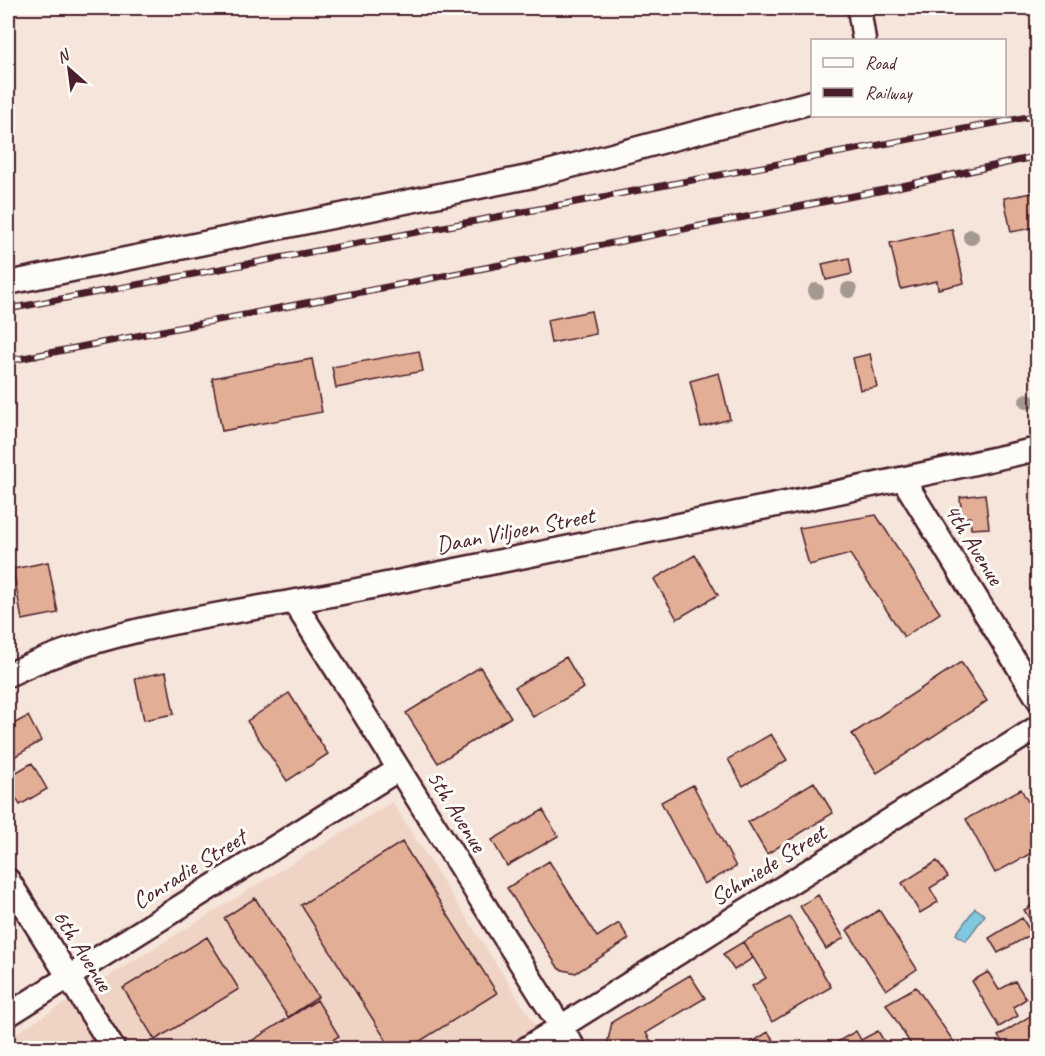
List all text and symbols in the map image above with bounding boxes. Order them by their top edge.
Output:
north arrow [39,39,99,99]
legend [811,39,1006,117]
text: N [53,44,74,68]
text: Road [865,52,898,74]
text: Railway [865,82,913,104]
street label: 4th Avenue [937,498,1012,592]
street label: Daan Viljoen Street [433,500,599,560]
street label: 5th Avenue [420,765,495,859]
street label: Schmiede Street [704,816,833,912]
street label: Conradie Street [126,821,254,916]
street label: 6th Avenue [46,904,121,998]

